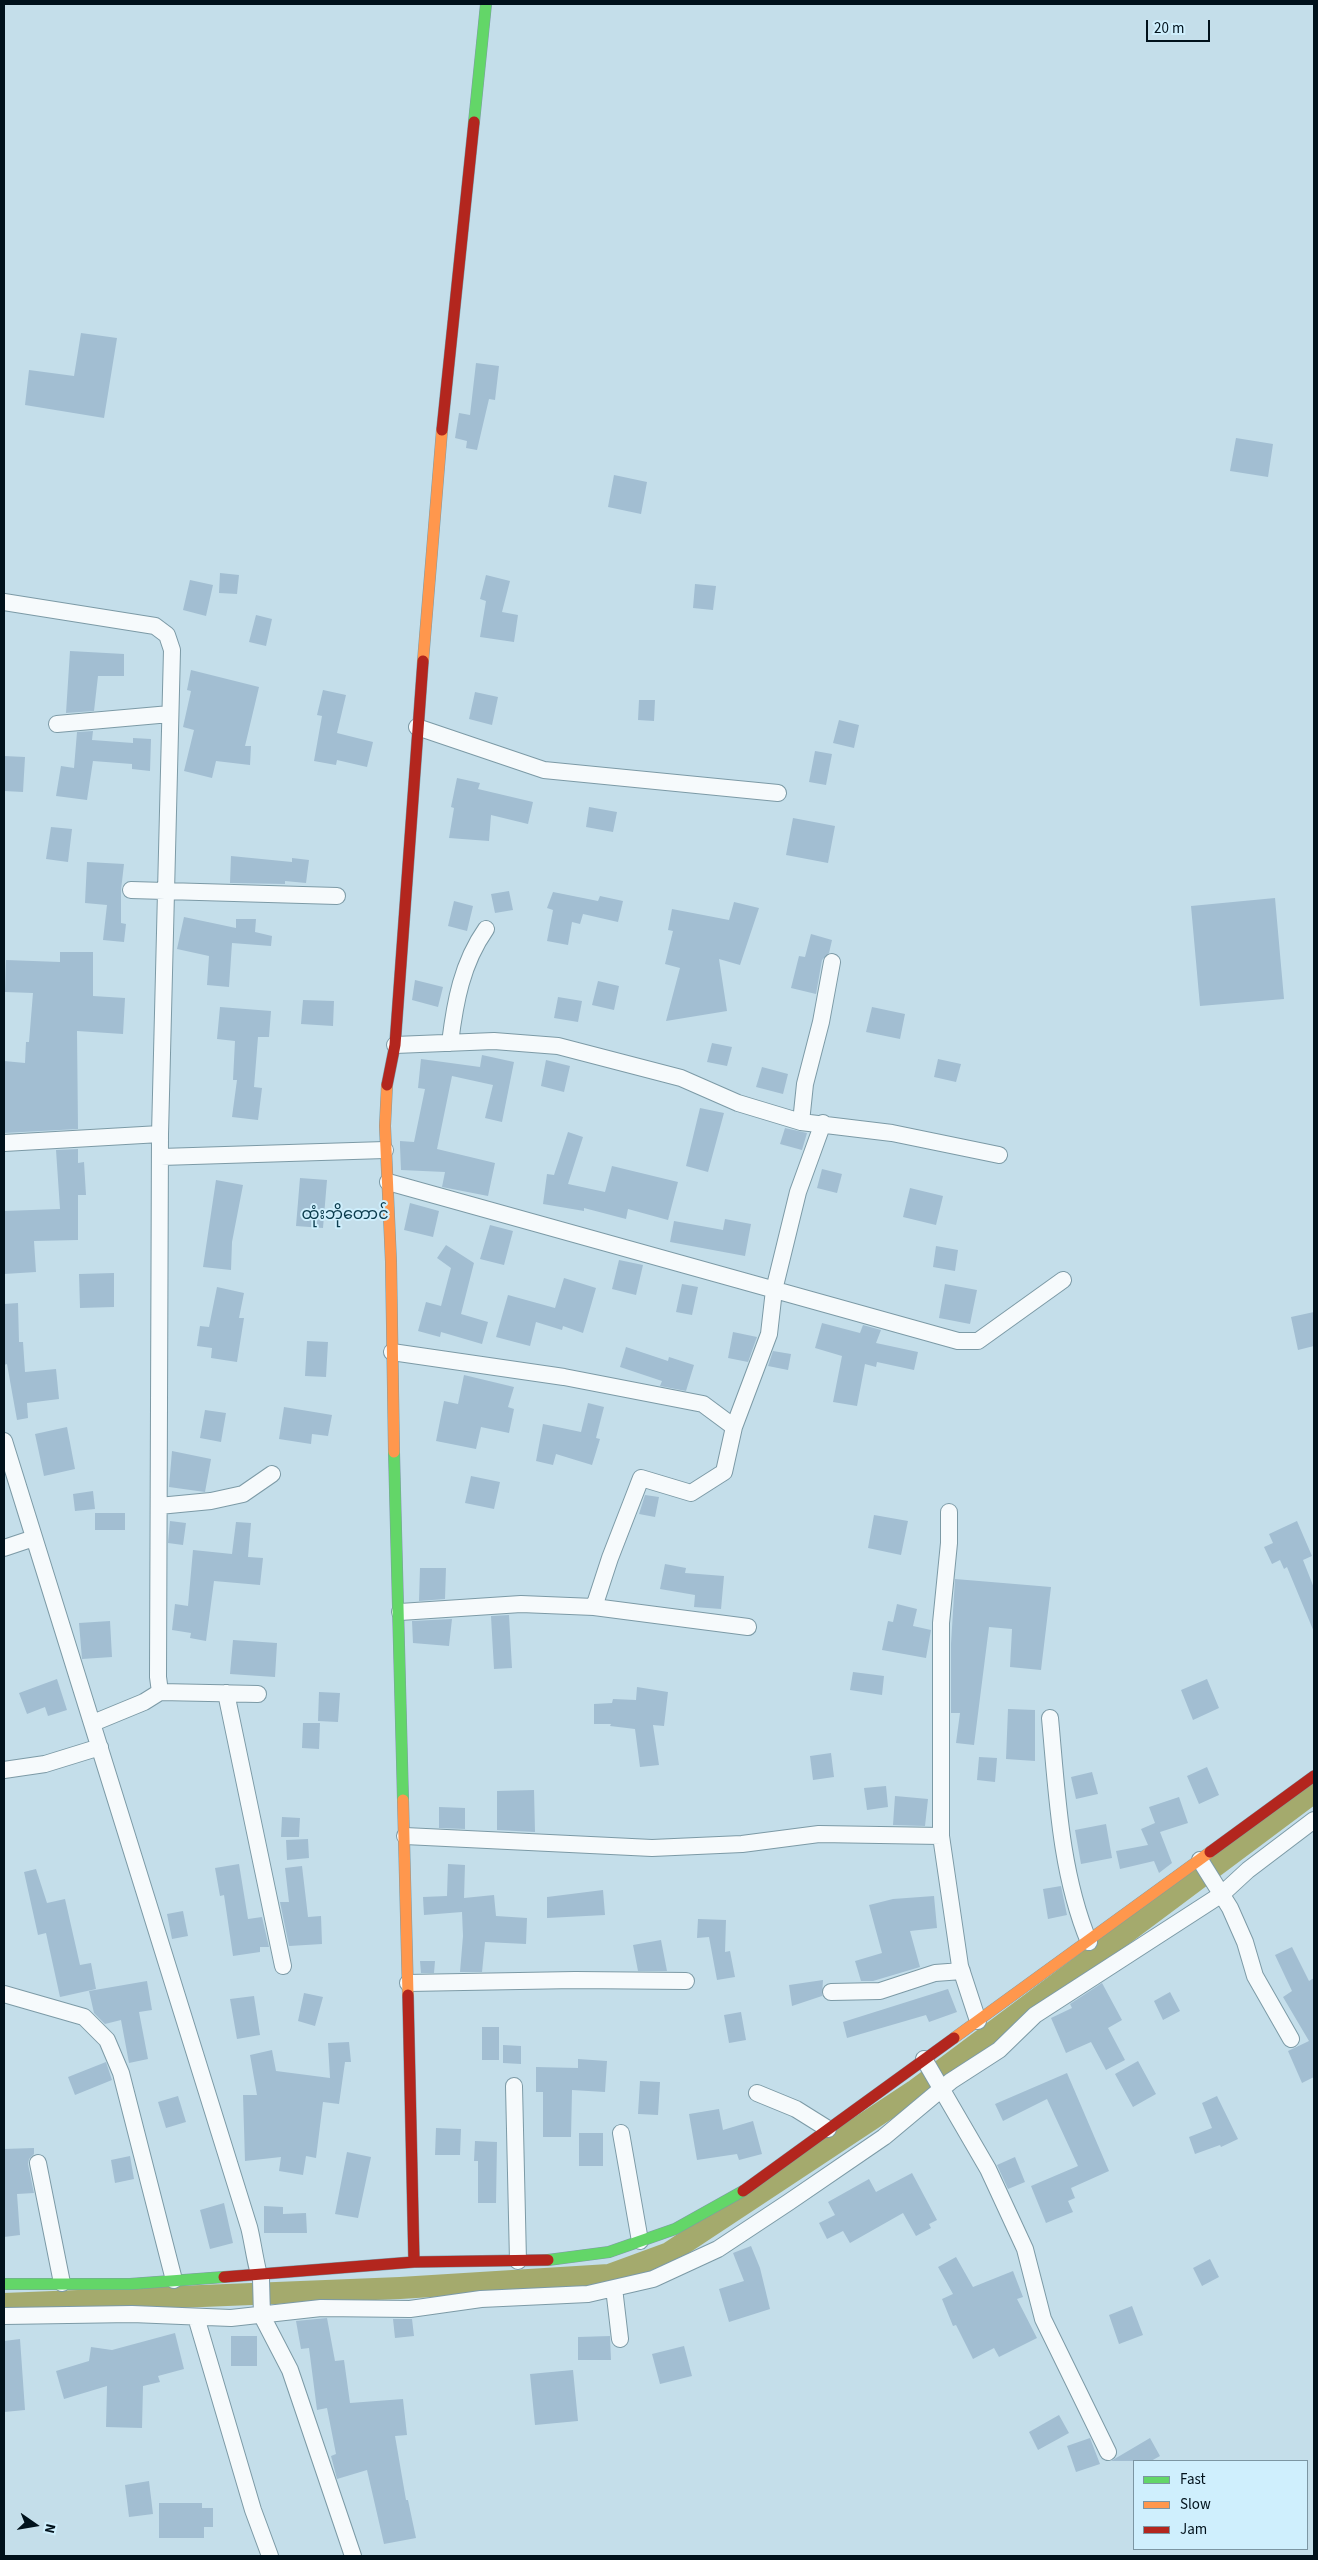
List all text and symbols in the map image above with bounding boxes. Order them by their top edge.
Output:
scale bar [1148,10,1212,42]
text: 20 m [1154,18,1184,39]
district label: ထုံးဘိုတောင် [301,1205,389,1225]
legend [1133,2460,1308,2550]
text: Fast [1180,2469,1206,2490]
text: Slow [1180,2494,1211,2515]
north arrow [10,2500,60,2550]
text: Jam [1180,2519,1207,2540]
text: N [39,2522,60,2535]

